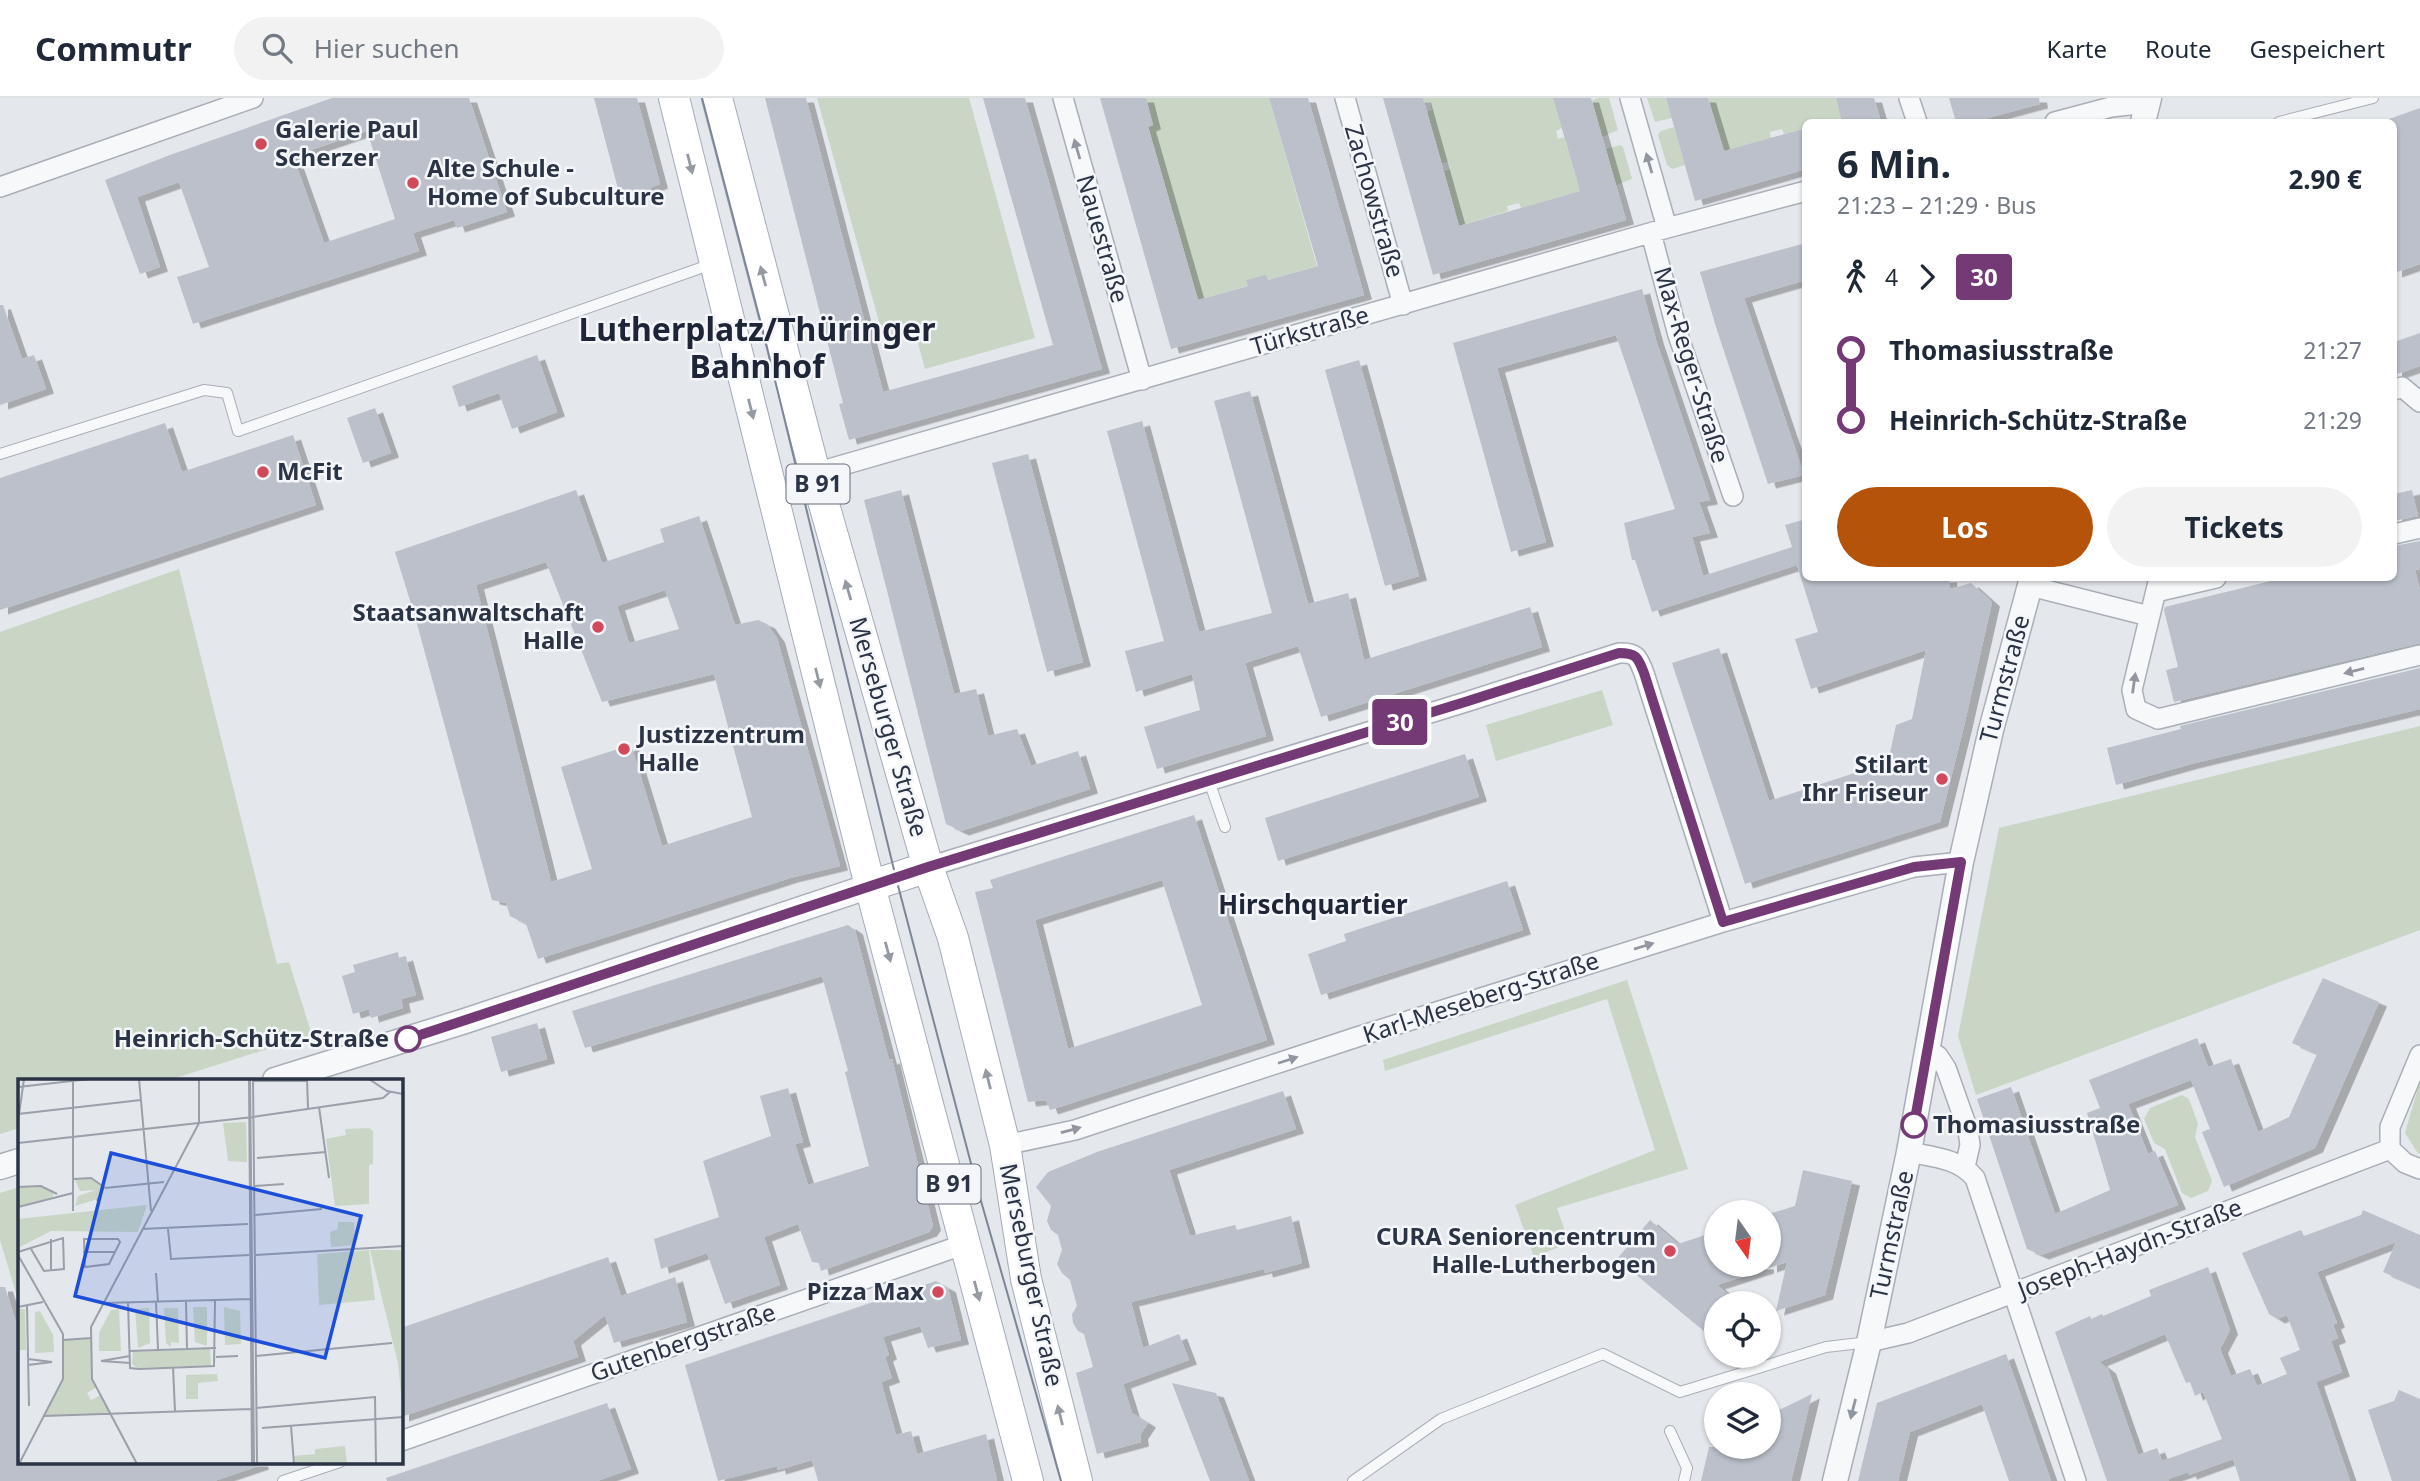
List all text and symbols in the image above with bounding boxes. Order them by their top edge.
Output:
search box [234,17,724,80]
text: Commutr [35,26,192,71]
icon: search [258,29,296,67]
text: Hier suchen [314,30,460,66]
text: Karte [2047,32,2107,65]
text: Route [2145,32,2212,65]
text: Gespeichert [2250,32,2385,65]
place label: Galerie Paul Scherzer [275,112,419,173]
street label: Zachowstraße [1338,120,1413,281]
marker: Galerie Paul Scherzer [253,136,269,152]
text: 6 Min. [1837,137,1951,189]
one-way arrow [1072,138,1082,159]
place label: Alte Schule - Home of Subculture [427,151,665,212]
one-way arrow [1643,152,1654,174]
one-way arrow [685,153,696,175]
text: 2.90 € [2288,161,2362,197]
street label: Nauestraße [1069,171,1137,306]
marker: Alte Schule - Home of Subculture [405,175,421,191]
text: 21:23 – 21:29 · Bus [1837,189,2036,221]
icon: walk [1837,258,1875,296]
icon: forward [1908,258,1946,296]
text: 30 [1970,260,1998,293]
text: 4 [1885,261,1898,293]
street label: Max-Reger-Straße [1647,262,1738,467]
one-way arrow [757,264,768,286]
street label: Türkstraße [1247,297,1373,362]
district label: Lutherplatz/Thüringer Bahnhof [578,307,936,387]
text: Thomasiusstraße [1889,332,2114,368]
text: 21:27 [2303,334,2362,366]
one-way arrow [746,398,757,420]
text: Heinrich-Schütz-Straße [1889,402,2187,438]
text: 21:29 [2303,404,2362,436]
place label: McFit [277,454,343,487]
marker: McFit [255,464,271,480]
road number: B 91 [786,464,850,504]
button: Los [1837,487,2093,567]
button: Tickets [2107,487,2362,567]
one-way arrow [843,579,853,600]
place label: Staatsanwaltschaft Halle [353,595,584,656]
street label: Turmstraße [1971,611,2036,746]
street label: Merseburger Straße [842,613,937,840]
marker: Staatsanwaltschaft Halle [590,619,606,635]
one-way arrow [2343,666,2365,677]
one-way arrow [813,667,824,689]
one-way arrow [2129,672,2140,694]
line badge: 30 [1368,699,1432,745]
text: 30 [1386,705,1414,738]
place label: Justizzentrum Halle [636,717,805,778]
marker: Justizzentrum Halle [616,741,632,757]
place label: Stilart Ihr Friseur [1802,747,1928,808]
marker: Stilart Ihr Friseur [1934,771,1950,787]
district label: Hirschquartier [1218,886,1408,922]
one-way arrow [883,941,894,963]
one-way arrow [1634,941,1655,951]
street label: Karl-Meseberg-Straße [1358,943,1603,1050]
place label: Heinrich-Schütz-Straße [114,1021,389,1054]
marker: Heinrich-Schütz-Straße [395,1026,421,1052]
one-way arrow [1277,1054,1298,1065]
one-way arrow [982,1068,993,1090]
inset map [18,1079,402,1464]
place label: Thomasiusstraße [1933,1107,2140,1140]
marker: Thomasiusstraße [1901,1112,1927,1138]
one-way arrow [1060,1124,1082,1135]
street label: Merseburger Straße [993,1160,1072,1389]
road number: B 91 [918,1164,981,1204]
street label: Turmstraße [1861,1167,1920,1302]
street label: Joseph-Haydn-Straße [2011,1190,2246,1306]
north arrow [1704,1200,1782,1278]
map controls [1704,1200,1781,1459]
place label: CURA Seniorencentrum Halle-Lutherbogen [1376,1219,1656,1280]
marker: CURA Seniorencentrum Halle-Lutherbogen [1662,1243,1678,1259]
place label: Pizza Max [807,1274,924,1307]
one-way arrow [972,1280,983,1302]
marker: Pizza Max [930,1284,946,1300]
button: locate [1704,1291,1781,1368]
street label: Gutenbergstraße [586,1294,780,1389]
button: layers [1704,1382,1781,1459]
one-way arrow [1847,1398,1858,1420]
one-way arrow [1054,1404,1065,1426]

